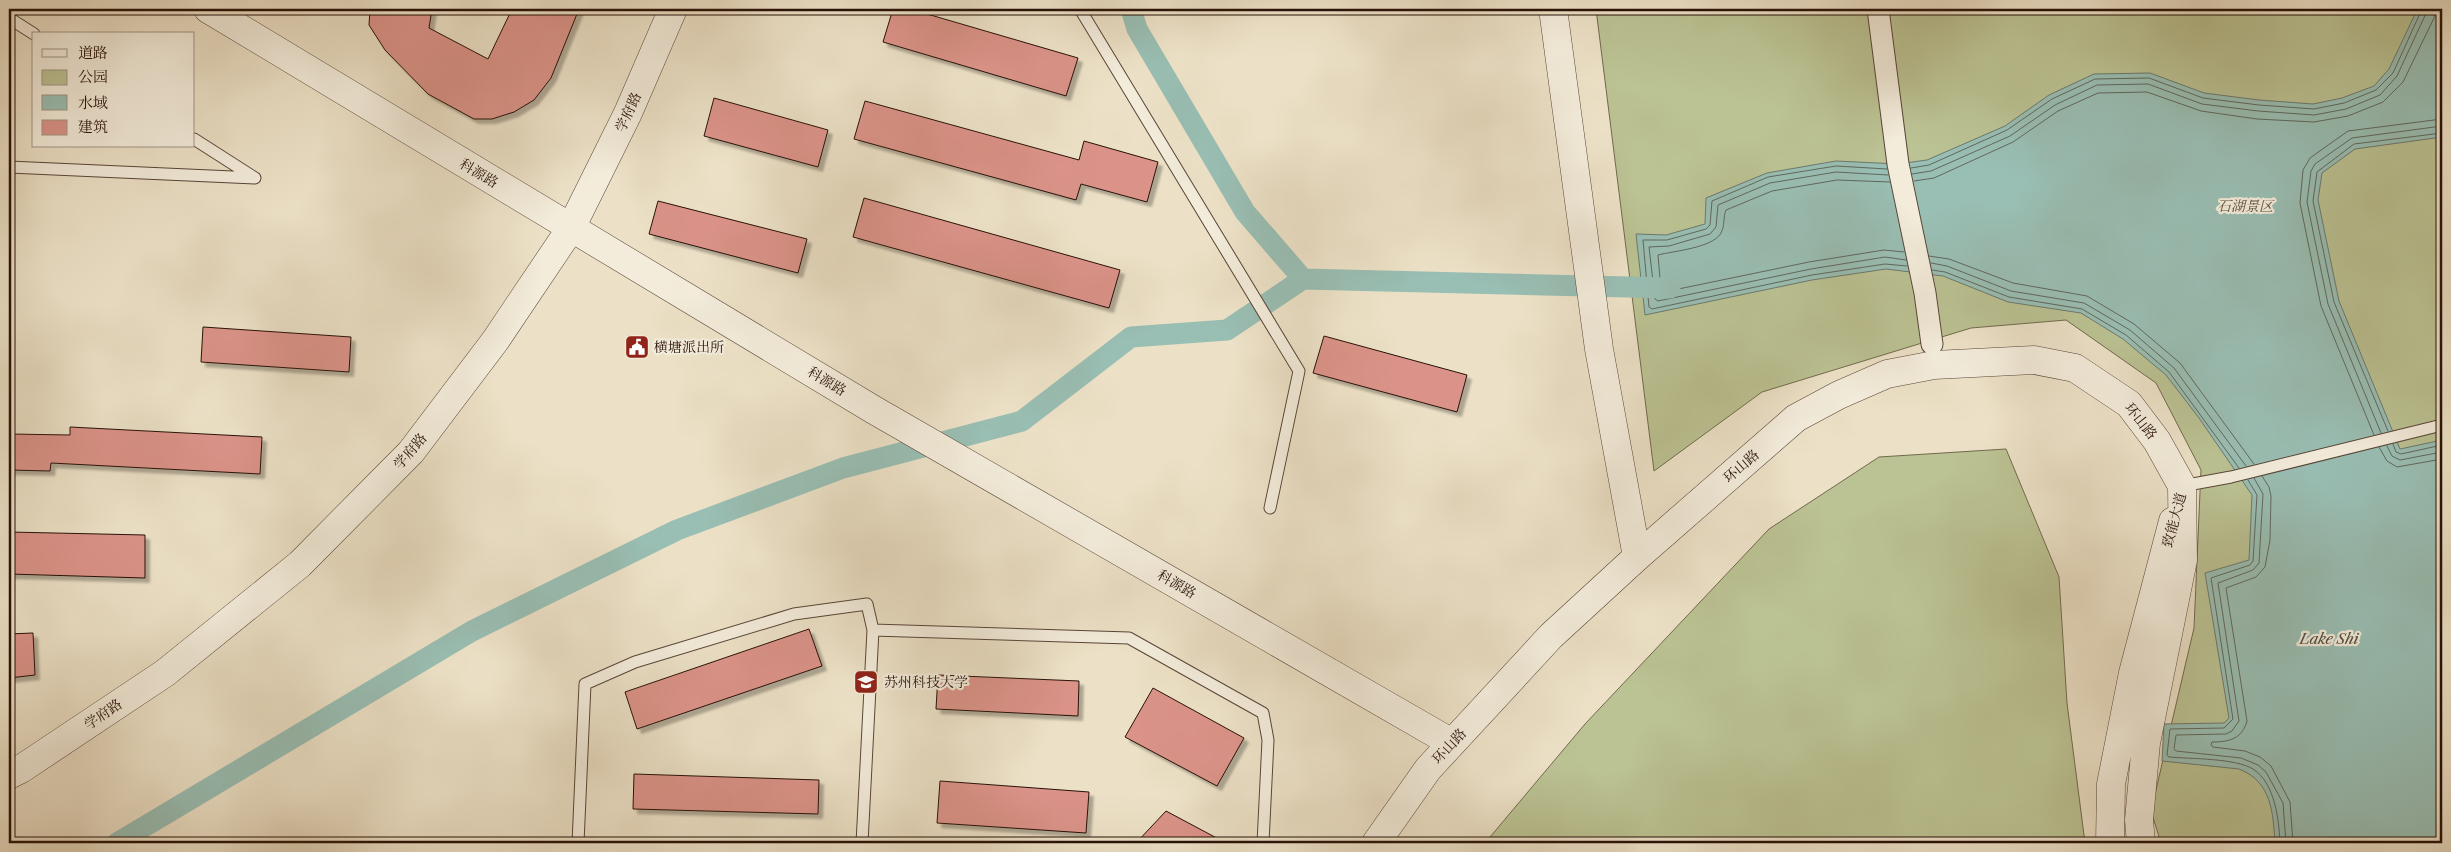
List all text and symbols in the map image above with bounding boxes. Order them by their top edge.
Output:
legend [32,32,195,148]
text: 道路 [78,43,108,62]
text: 公园 [78,67,108,86]
street label: 学府路 [611,89,645,135]
text: 水域 [78,93,108,112]
text: 建筑 [78,117,108,136]
street label: 科源路 [456,154,502,192]
park label: 石湖景区 [2217,197,2275,215]
public building icon: 横塘派出所 [624,334,650,360]
place label: 横塘派出所 [654,338,724,356]
street label: 科源路 [804,362,850,400]
street label: 环山路 [2121,399,2161,443]
street label: 学府路 [389,429,431,473]
street label: 环山路 [1719,445,1763,487]
street label: 致能大道 [2158,491,2190,549]
street label: 科源路 [1154,566,1200,602]
water label: Lake Shi [2299,629,2360,648]
school or university icon: 苏州科技大学 [853,669,879,695]
place label: 苏州科技大学 [884,673,968,691]
street label: 学府路 [81,695,125,733]
street label: 环山路 [1428,725,1470,767]

